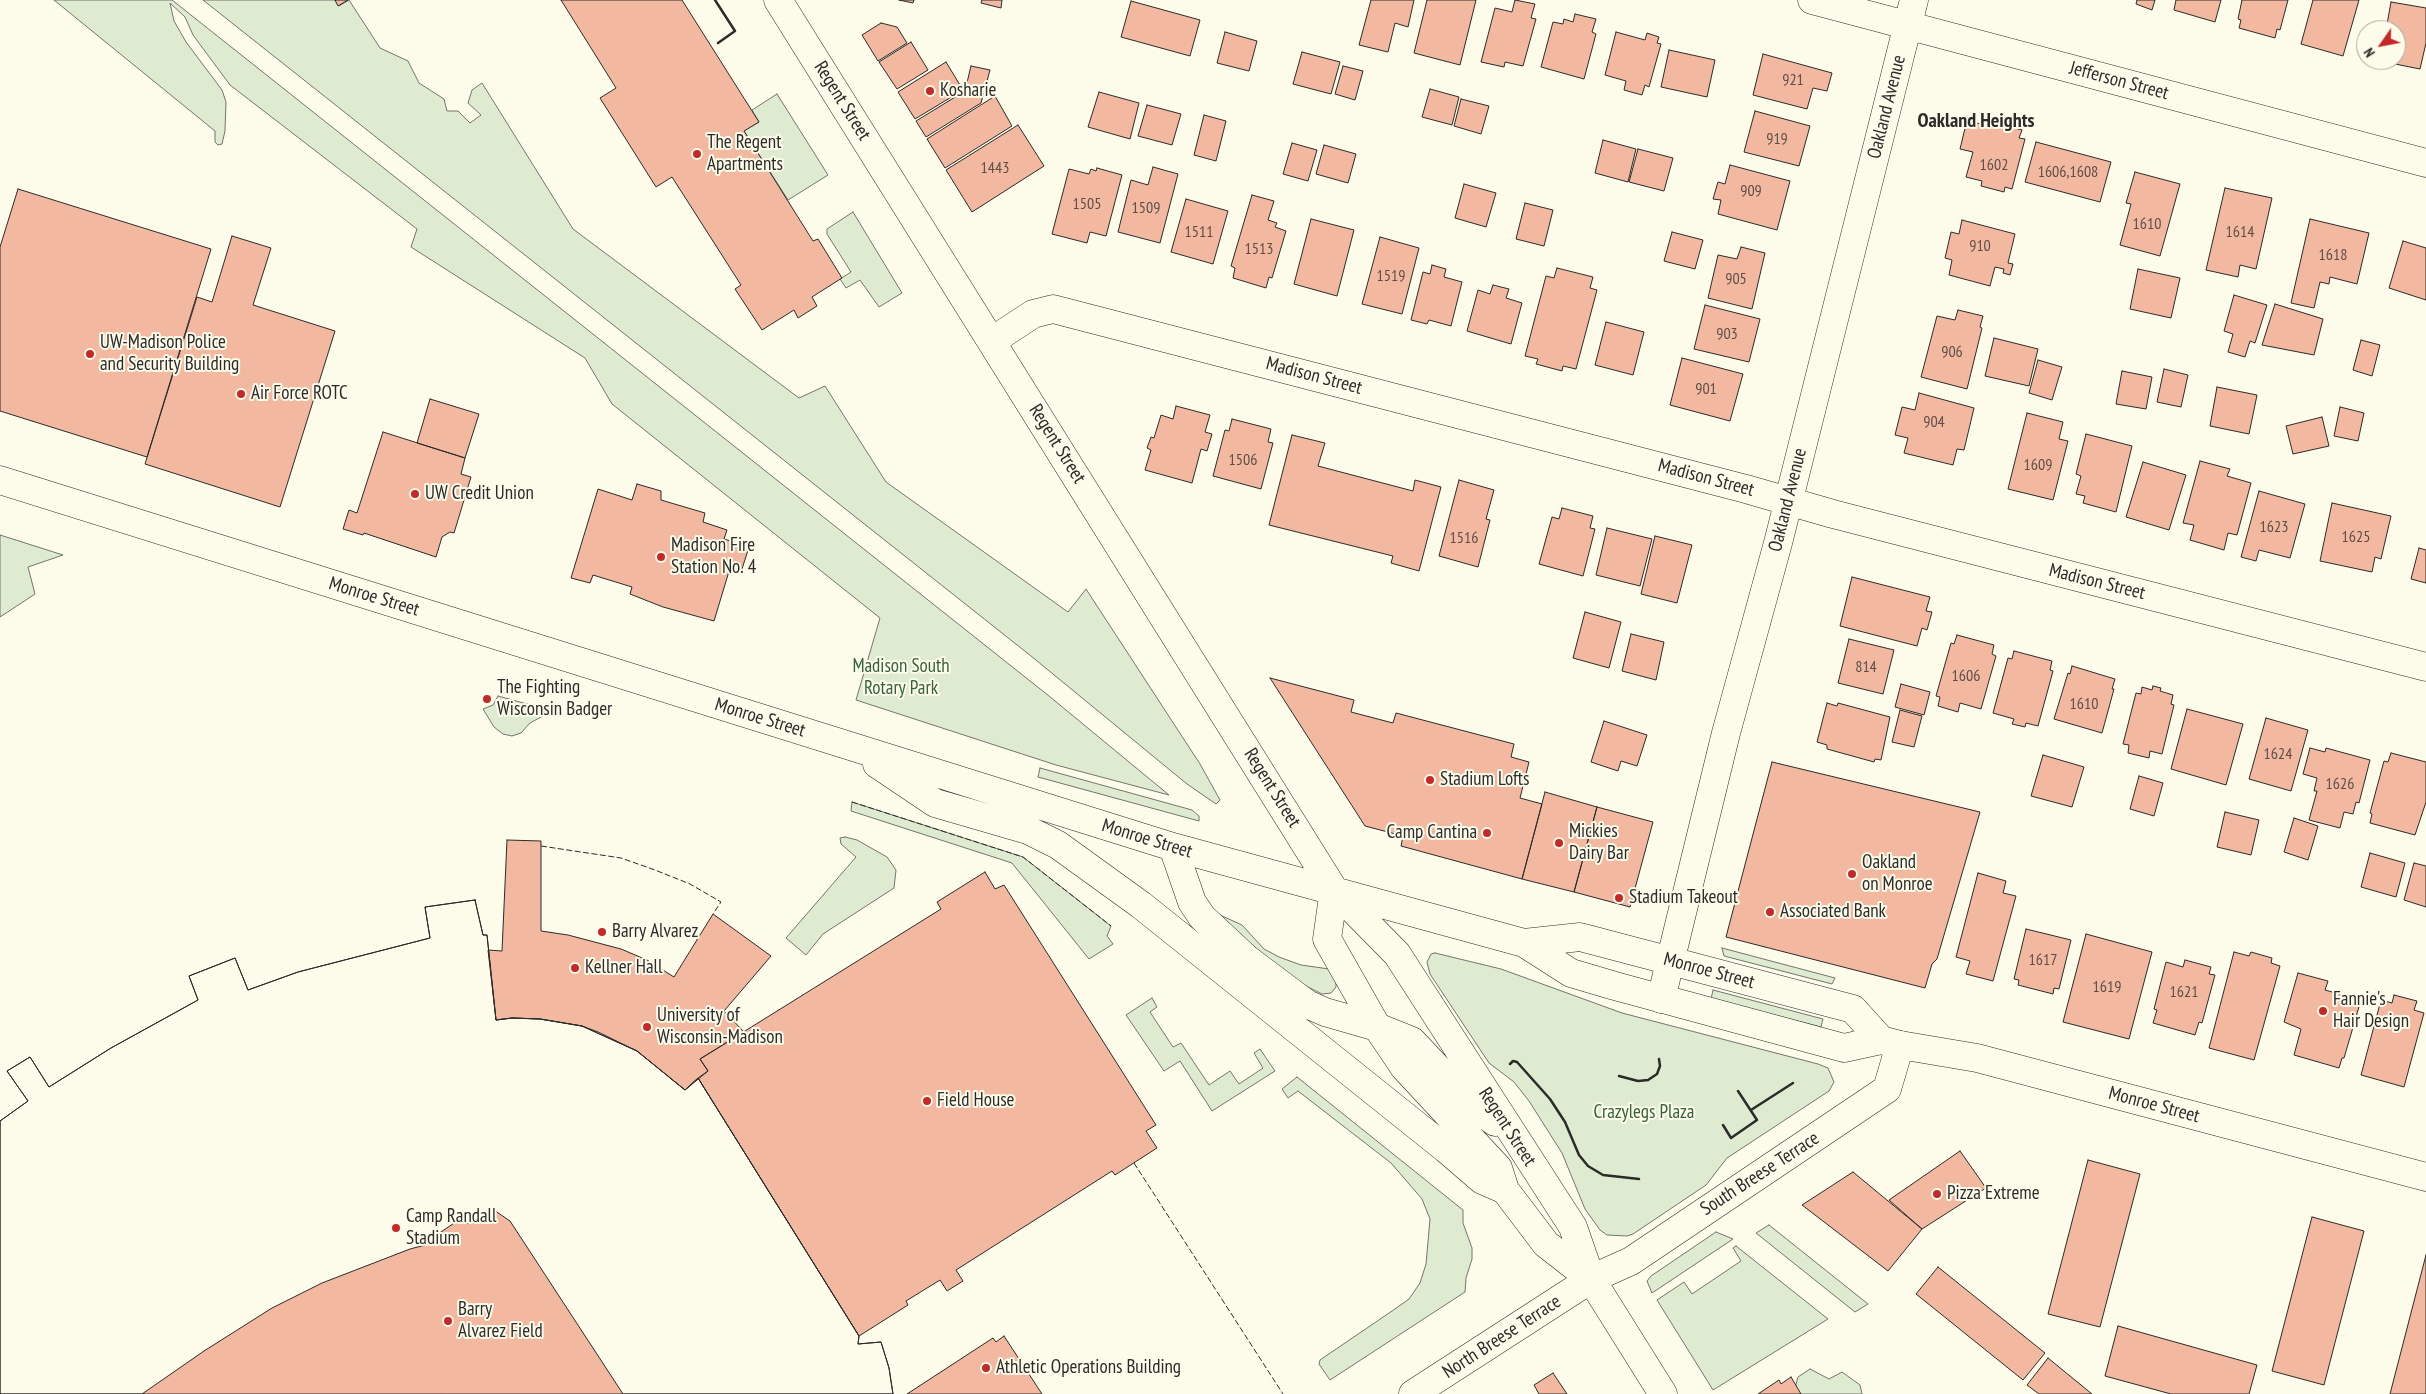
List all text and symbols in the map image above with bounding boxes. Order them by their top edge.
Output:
north arrow [2356,20,2406,70]
text: N [2360,45,2379,61]
street label: Oakland Avenue [1863,53,1911,161]
street label: Regent Street [809,57,875,145]
street label: Jefferson Street [2067,57,2171,105]
house number: 921 [1782,70,1804,90]
place label: Kosharie [940,80,996,102]
marker: Kosharie [924,85,936,97]
district label: Oakland Heights [1917,109,2035,133]
house number: 919 [1766,129,1788,149]
place label: The Regent Apartments [707,132,783,176]
marker: The Regent Apartments [691,148,703,160]
house number: 1602 [1980,155,2008,175]
house number: 1443 [981,158,1009,178]
house number: 1606,1608 [2038,162,2098,182]
house number: 909 [1740,181,1762,201]
house number: 1505 [1073,194,1101,214]
house number: 1509 [1132,198,1160,218]
house number: 1610 [2133,214,2161,234]
house number: 1511 [1185,222,1213,242]
house number: 1614 [2226,222,2254,242]
house number: 910 [1969,236,1991,256]
house number: 1513 [1245,239,1273,259]
house number: 1618 [2319,245,2347,265]
house number: 1519 [1377,266,1405,286]
house number: 905 [1725,269,1747,289]
house number: 903 [1716,324,1738,344]
place label: UW-Madison Police and Security Building [100,332,239,376]
house number: 906 [1941,342,1963,362]
marker: UW-Madison Police and Security Building [84,348,96,360]
street label: Madison Street [1264,352,1364,400]
house number: 901 [1695,379,1717,399]
place label: Air Force ROTC [251,383,348,405]
marker: Air Force ROTC [235,388,247,400]
street label: Regent Street [1024,400,1090,488]
house number: 904 [1923,412,1945,432]
street label: Oakland Avenue [1764,446,1812,554]
house number: 1506 [1229,450,1257,470]
street label: Madison Street [1656,454,1756,502]
house number: 1609 [2024,455,2052,475]
place label: UW Credit Union [425,483,534,505]
marker: UW Credit Union [409,488,421,500]
house number: 1623 [2260,517,2288,537]
house number: 1625 [2342,527,2370,547]
house number: 1516 [1450,528,1478,548]
place label: Madison Fire Station No. 4 [671,535,756,579]
marker: Madison Fire Station No. 4 [655,551,667,563]
street label: Madison Street [2047,559,2147,605]
street label: Monroe Street [326,572,422,622]
park label: Madison South Rotary Park [852,656,950,700]
house number: 814 [1855,657,1877,677]
house number: 1606 [1952,666,1980,686]
place label: The Fighting Wisconsin Badger [497,677,612,721]
marker: The Fighting Wisconsin Badger [481,693,493,705]
street label: Monroe Street [712,693,808,743]
house number: 1610 [2070,694,2098,714]
street label: Regent Street [1239,744,1305,832]
house number: 1624 [2264,744,2292,764]
place label: Stadium Lofts [1440,769,1529,791]
marker: Stadium Lofts [1424,774,1436,786]
house number: 1626 [2326,774,2354,794]
street label: Monroe Street [1099,814,1195,864]
place label: Mickies Dairy Bar [1569,821,1629,865]
place label: Camp Cantina [1387,822,1477,844]
marker: Camp Cantina [1481,827,1493,839]
marker: Mickies Dairy Bar [1553,837,1565,849]
place label: Oakland on Monroe [1862,852,1932,896]
marker: Oakland on Monroe [1846,868,1858,880]
place label: Stadium Takeout [1629,887,1738,909]
marker: Stadium Takeout [1613,892,1625,904]
place label: Associated Bank [1780,901,1886,923]
marker: Associated Bank [1764,906,1776,918]
place label: Barry Alvarez [612,921,698,943]
marker: Barry Alvarez [596,926,608,938]
street label: Monroe Street [1661,948,1757,994]
house number: 1617 [2029,950,2057,970]
place label: Kellner Hall [585,957,662,979]
marker: Kellner Hall [569,962,581,974]
house number: 1619 [2093,977,2121,997]
house number: 1621 [2170,982,2198,1002]
place label: Fannie's Hair Design [2333,989,2409,1033]
place label: University of Wisconsin-Madison [657,1005,783,1049]
marker: Fannie's Hair Design [2317,1005,2329,1017]
marker: University of Wisconsin-Madison [641,1021,653,1033]
street label: Monroe Street [2106,1082,2202,1128]
street label: Regent Street [1473,1083,1541,1171]
place label: Field House [937,1090,1014,1112]
marker: Field House [921,1095,933,1107]
park label: Crazylegs Plaza [1594,1102,1694,1124]
street label: South Breese Terrace [1696,1127,1824,1221]
place label: Pizza Extreme [1947,1183,2039,1205]
marker: Pizza Extreme [1931,1188,1943,1200]
place label: Camp Randall Stadium [406,1206,496,1250]
marker: Camp Randall Stadium [390,1222,402,1234]
street label: North Breese Terrace [1439,1290,1565,1384]
place label: Barry Alvarez Field [458,1299,543,1343]
marker: Barry Alvarez Field [442,1315,454,1327]
place label: Athletic Operations Building [996,1357,1181,1379]
marker: Athletic Operations Building [980,1362,992,1374]

